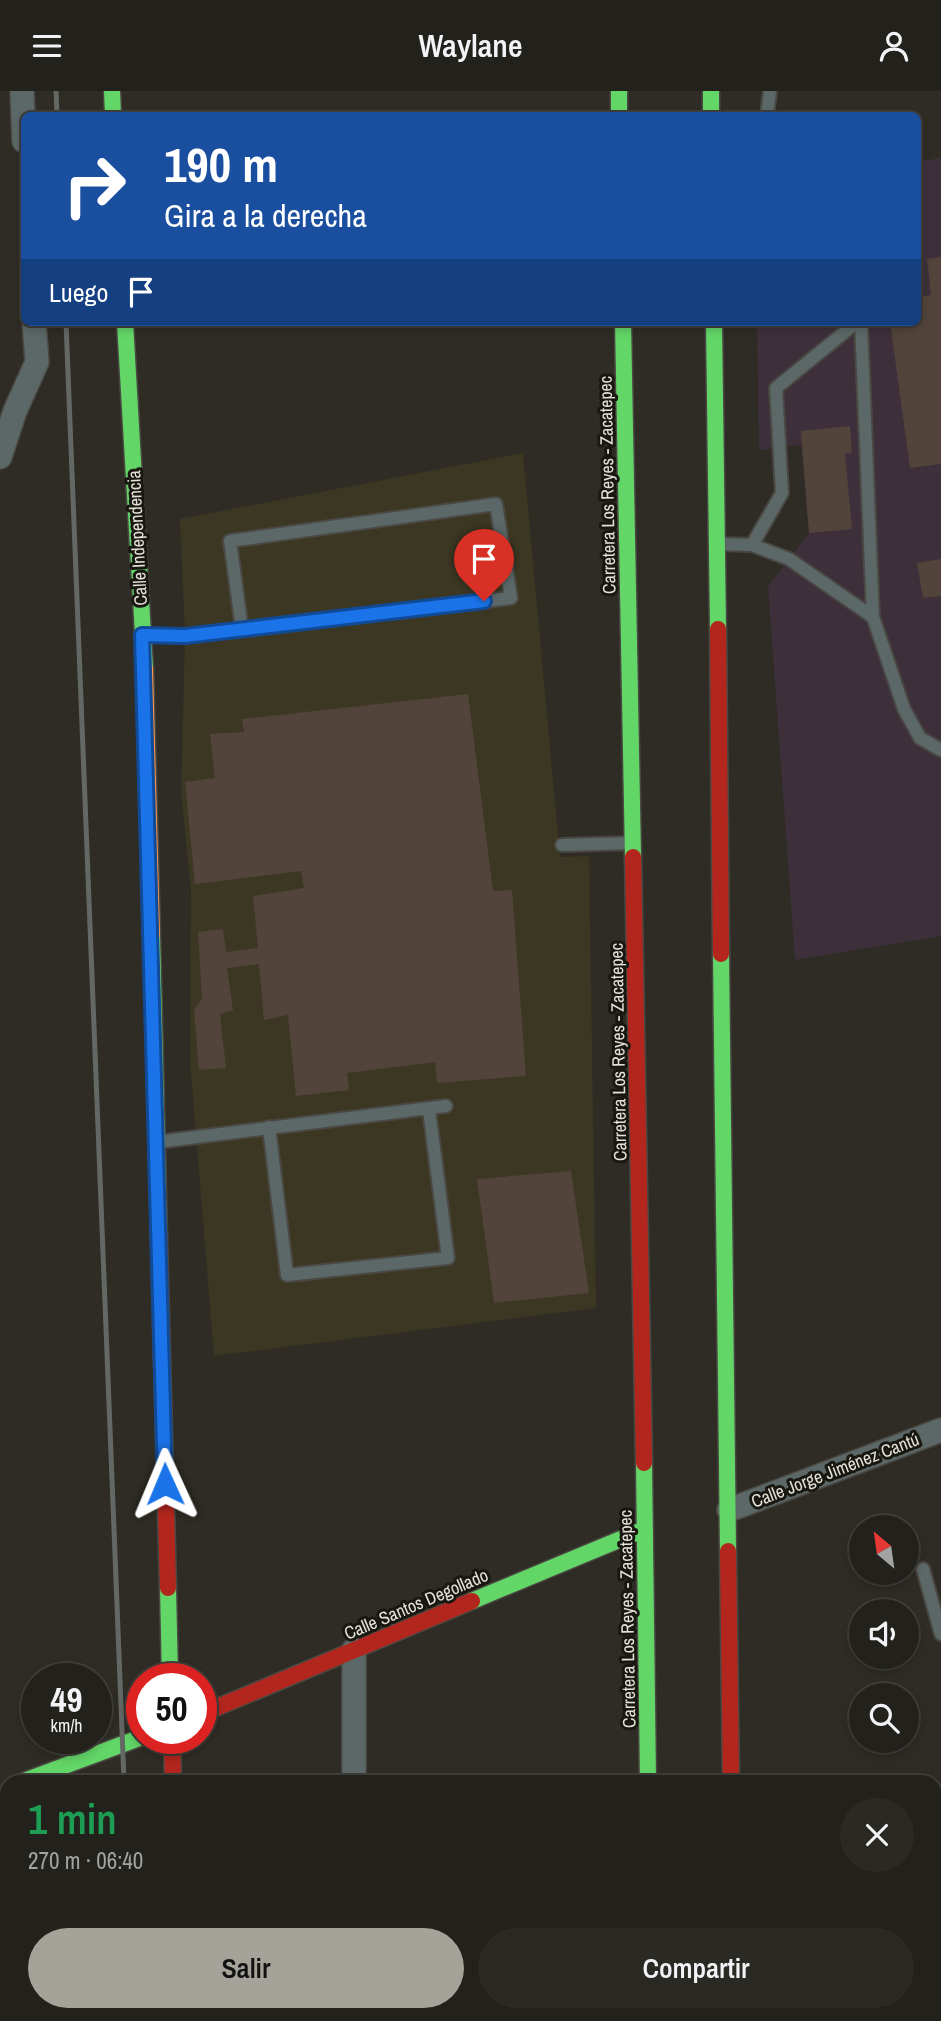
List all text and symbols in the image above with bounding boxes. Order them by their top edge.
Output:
text: Waylane [418,24,523,67]
icon: menu [28,27,66,65]
icon: person [875,27,913,65]
text: 190 m [164,131,278,197]
icon: right [49,140,140,231]
text: Gira a la derecha [164,194,367,237]
icon: arrive [122,273,160,311]
text: Luego [49,275,108,310]
street label: Carretera Los Reyes - Zacatepec [593,376,621,594]
street label: Calle Independencia [121,470,153,606]
pin [454,529,514,601]
icon: arrive [465,540,503,578]
street label: Carretera Los Reyes - Zacatepec [604,943,632,1161]
street label: Calle Jorge Jiménez Cantú [747,1426,923,1514]
position arrow [128,1447,202,1521]
street label: Carretera Los Reyes - Zacatepec [613,1510,641,1728]
north arrow [849,1515,919,1585]
map controls [849,1515,919,1753]
street label: Calle Santos Degollado [340,1562,492,1646]
button: sound [849,1599,919,1669]
speed limit sign: 50 [126,1663,217,1754]
text: 49 [51,1676,82,1723]
button: search [849,1683,919,1753]
text: km/h [51,1713,83,1738]
text: 1 min [28,1791,117,1847]
button: close [840,1798,914,1872]
text: 270 m · 06:40 [28,1845,143,1876]
button: Salir [28,1928,464,2008]
button: Compartir [478,1928,914,2008]

